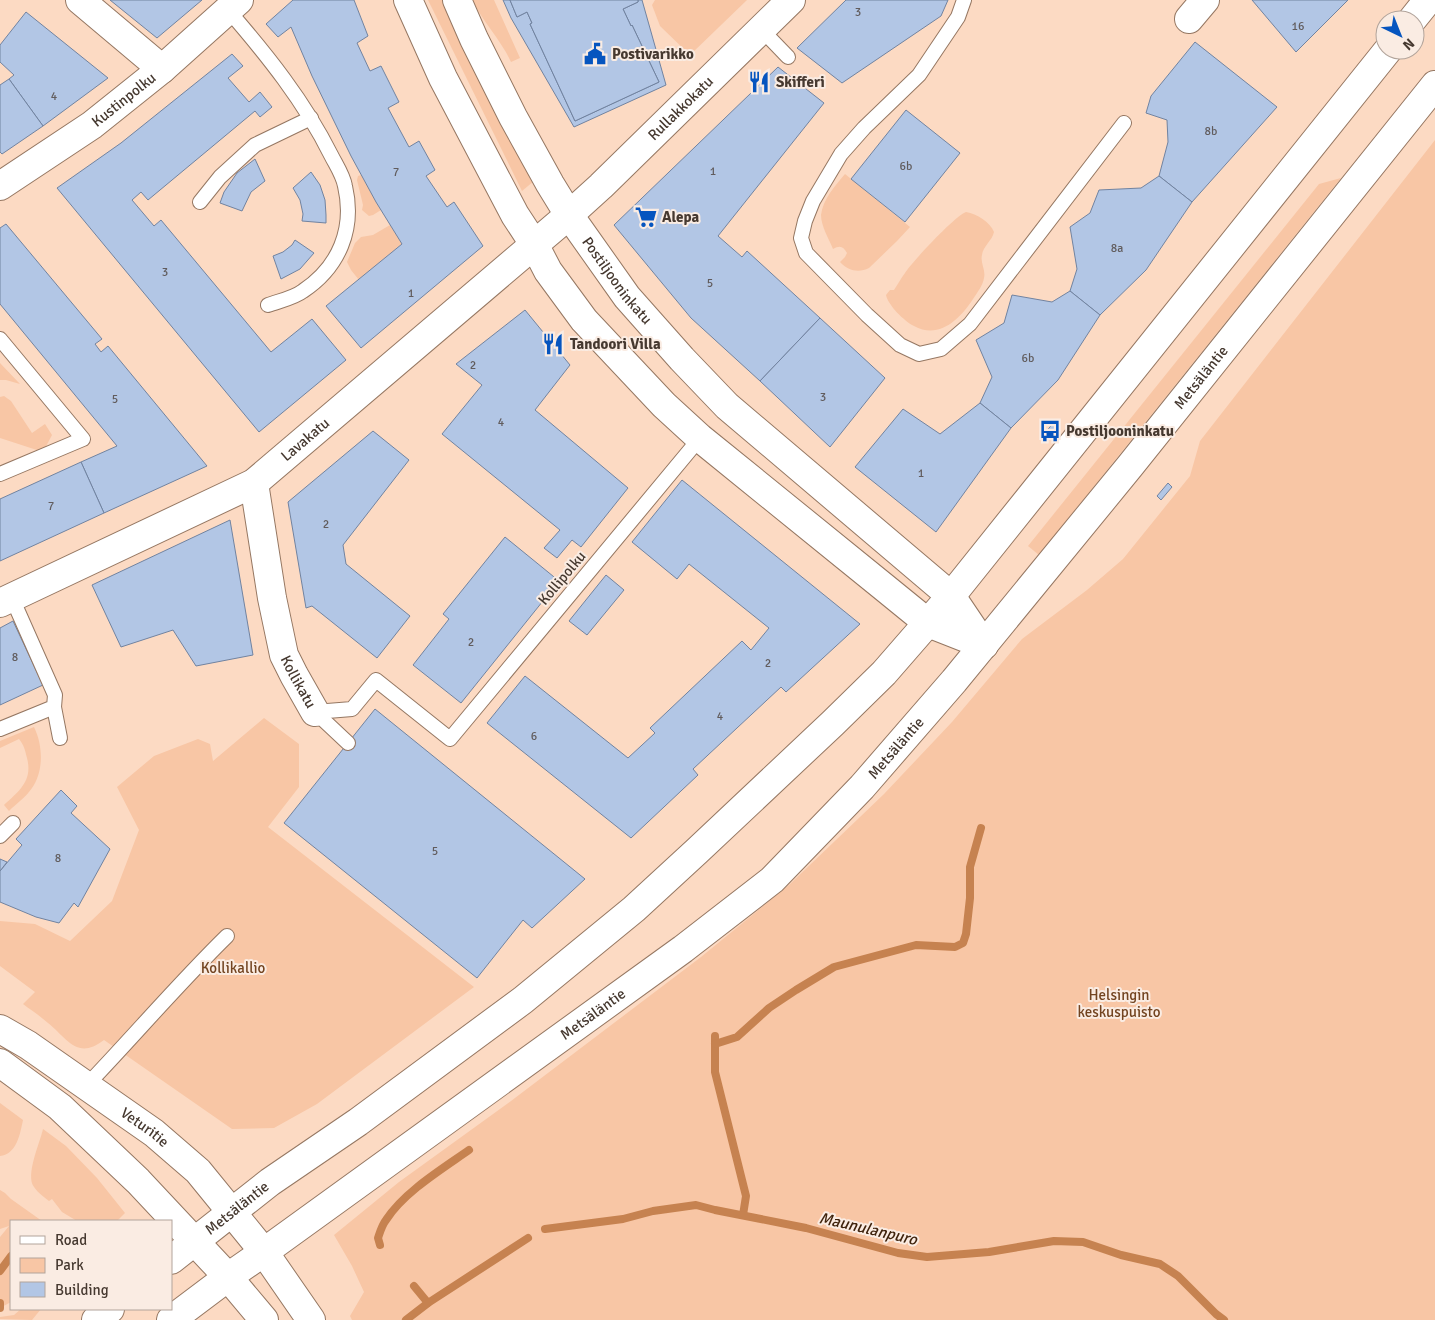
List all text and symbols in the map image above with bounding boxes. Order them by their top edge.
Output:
house number: 3 [855,5,861,20]
north arrow [1375,10,1425,60]
house number: 16 [1292,19,1304,34]
text: N [1399,35,1418,54]
public building icon: Postivarikko [582,41,608,67]
place label: Postivarikko [612,45,694,63]
street label: Kustinpolku [88,69,159,131]
restaurant icon: Skifferi [746,69,772,95]
street label: Rullakkokatu [644,72,717,144]
place label: Skifferi [776,73,825,91]
house number: 4 [51,89,58,104]
house number: 8b [1205,124,1217,139]
house number: 6b [900,159,912,174]
house number: 1 [710,164,716,179]
house number: 7 [393,165,399,180]
supermarket icon: Alepa [633,204,659,230]
place label: Alepa [662,208,699,226]
street label: Postiljooninkatu [578,233,656,328]
house number: 8a [1111,241,1123,256]
house number: 3 [162,265,168,280]
house number: 5 [707,276,713,291]
house number: 1 [408,286,414,301]
restaurant icon: Tandoori Villa [540,331,566,357]
place label: Tandoori Villa [570,335,661,353]
street label: Metsäläntie [1170,342,1232,413]
house number: 6b [1022,351,1034,366]
house number: 2 [470,358,476,373]
house number: 3 [820,390,826,405]
house number: 5 [112,392,118,407]
street label: Lavakatu [277,414,333,465]
house number: 4 [498,415,505,430]
bus stop icon: Postiljooninkatu [1037,418,1063,444]
place label: Postiljooninkatu [1066,422,1174,440]
house number: 1 [918,466,924,481]
house number: 7 [48,499,54,514]
house number: 2 [323,517,329,532]
street label: Kollipolku [534,547,590,609]
house number: 2 [468,635,474,650]
house number: 8 [12,650,18,665]
street label: Kollikatu [277,652,320,711]
house number: 2 [765,656,771,671]
house number: 4 [717,709,724,724]
street label: Metsäläntie [864,713,928,783]
house number: 6 [531,729,537,744]
house number: 5 [432,844,438,859]
house number: 8 [55,851,61,866]
park label: Kollikallio [201,959,266,977]
street label: Metsäläntie [557,985,629,1044]
park label: Helsingin keskuspuisto [1078,986,1161,1021]
street label: Veturitie [117,1103,173,1151]
street label: Metsäläntie [201,1177,273,1239]
water label: Maunulanpuro [817,1208,920,1250]
legend [10,1220,172,1310]
text: Road [55,1231,87,1249]
text: Park [55,1256,84,1274]
text: Building [55,1281,109,1299]

